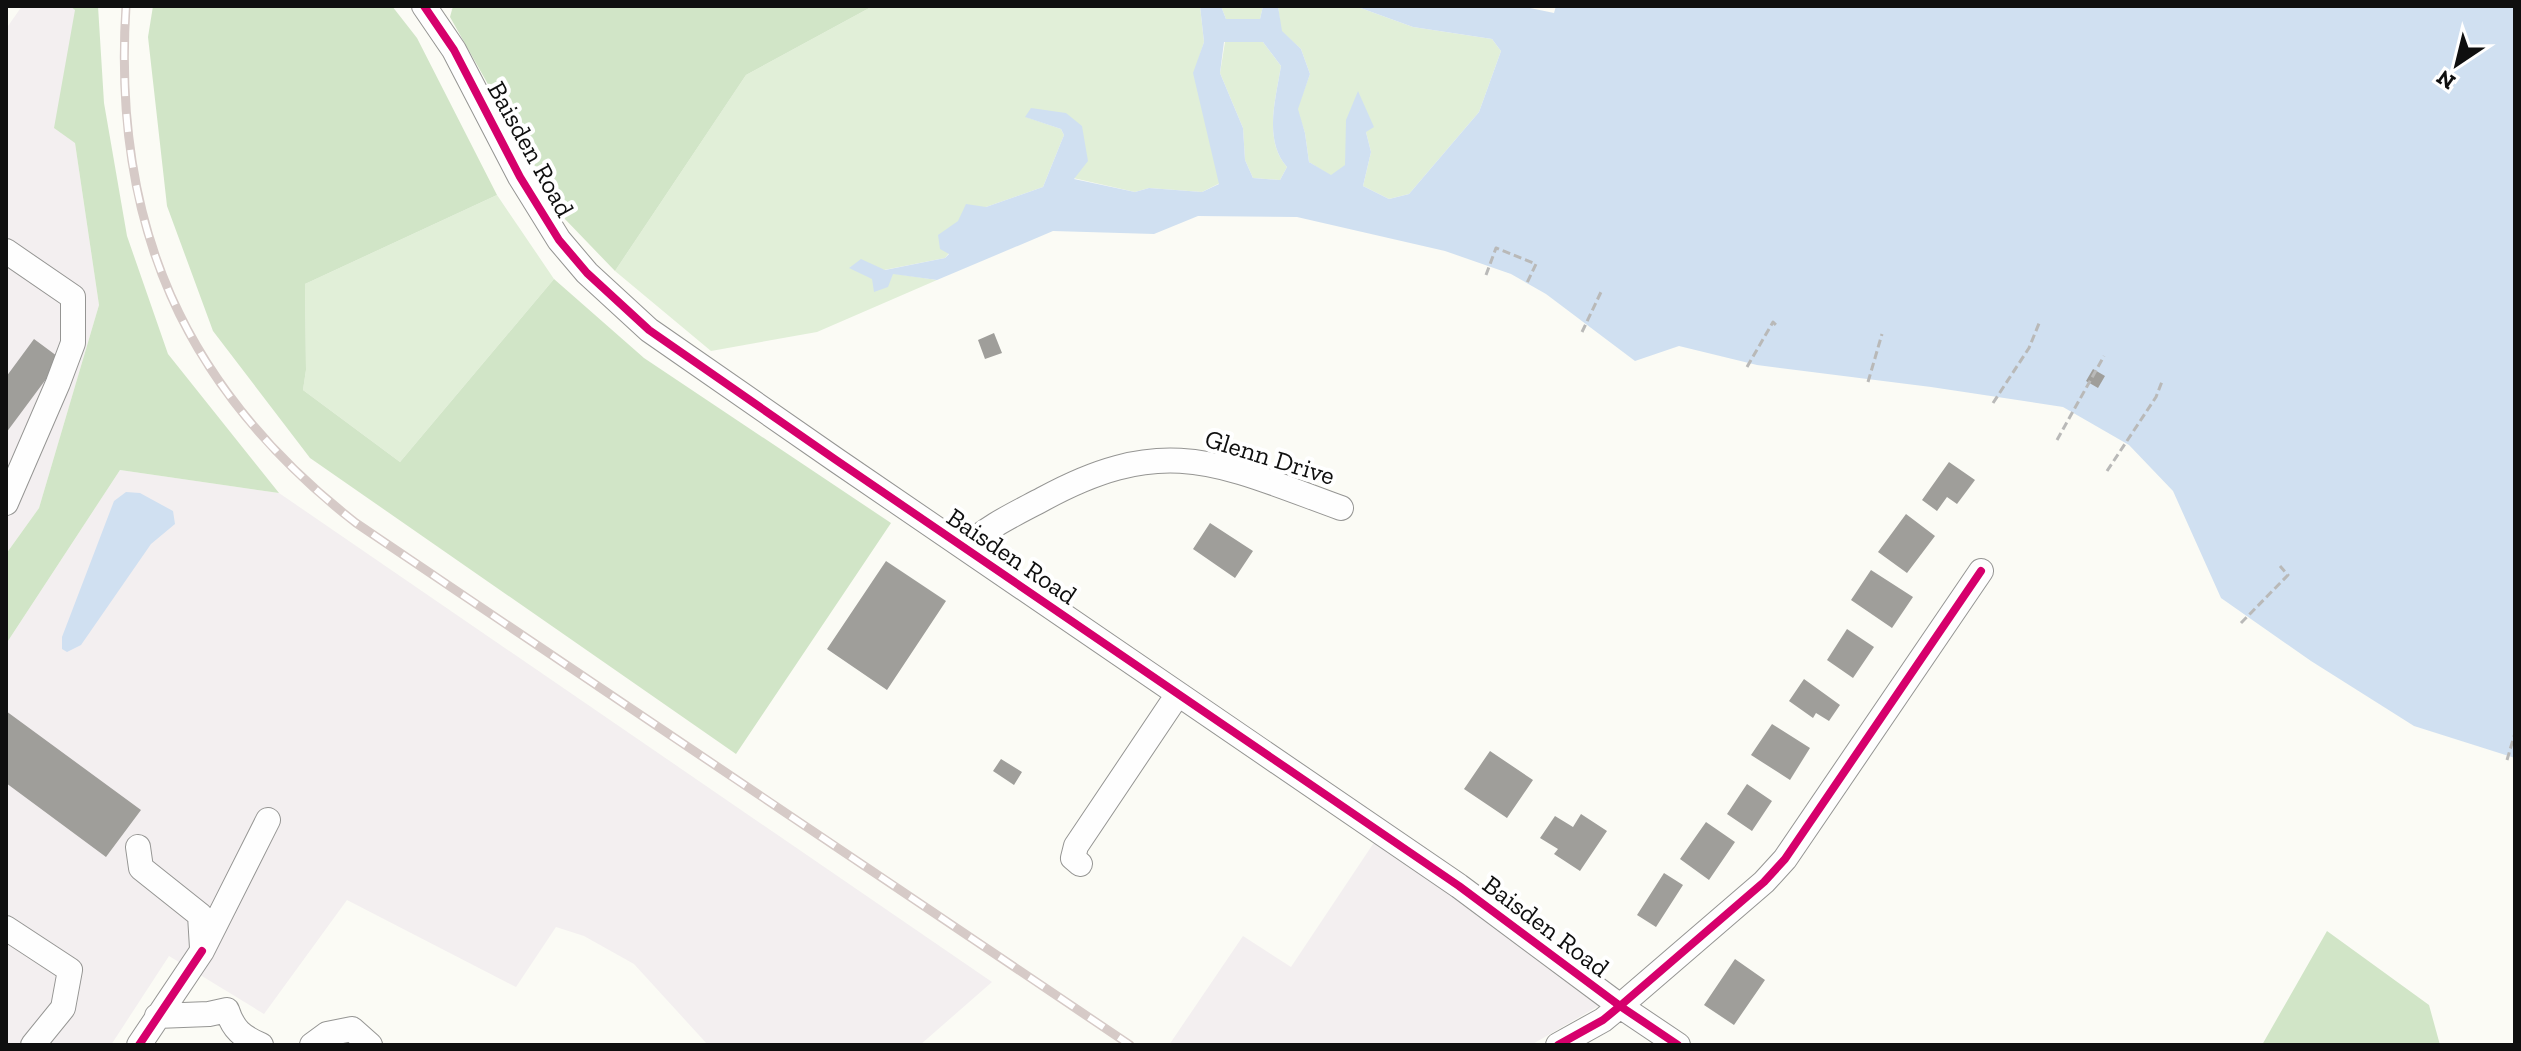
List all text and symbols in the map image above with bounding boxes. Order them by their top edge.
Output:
north arrow [2417,24,2497,104]
text: N [2431,64,2460,96]
street label: Baisden Road [481,76,581,222]
street label: Glenn Drive [1201,422,1339,492]
street label: Baisden Road [941,501,1083,611]
street label: Baisden Road [1476,868,1616,984]

